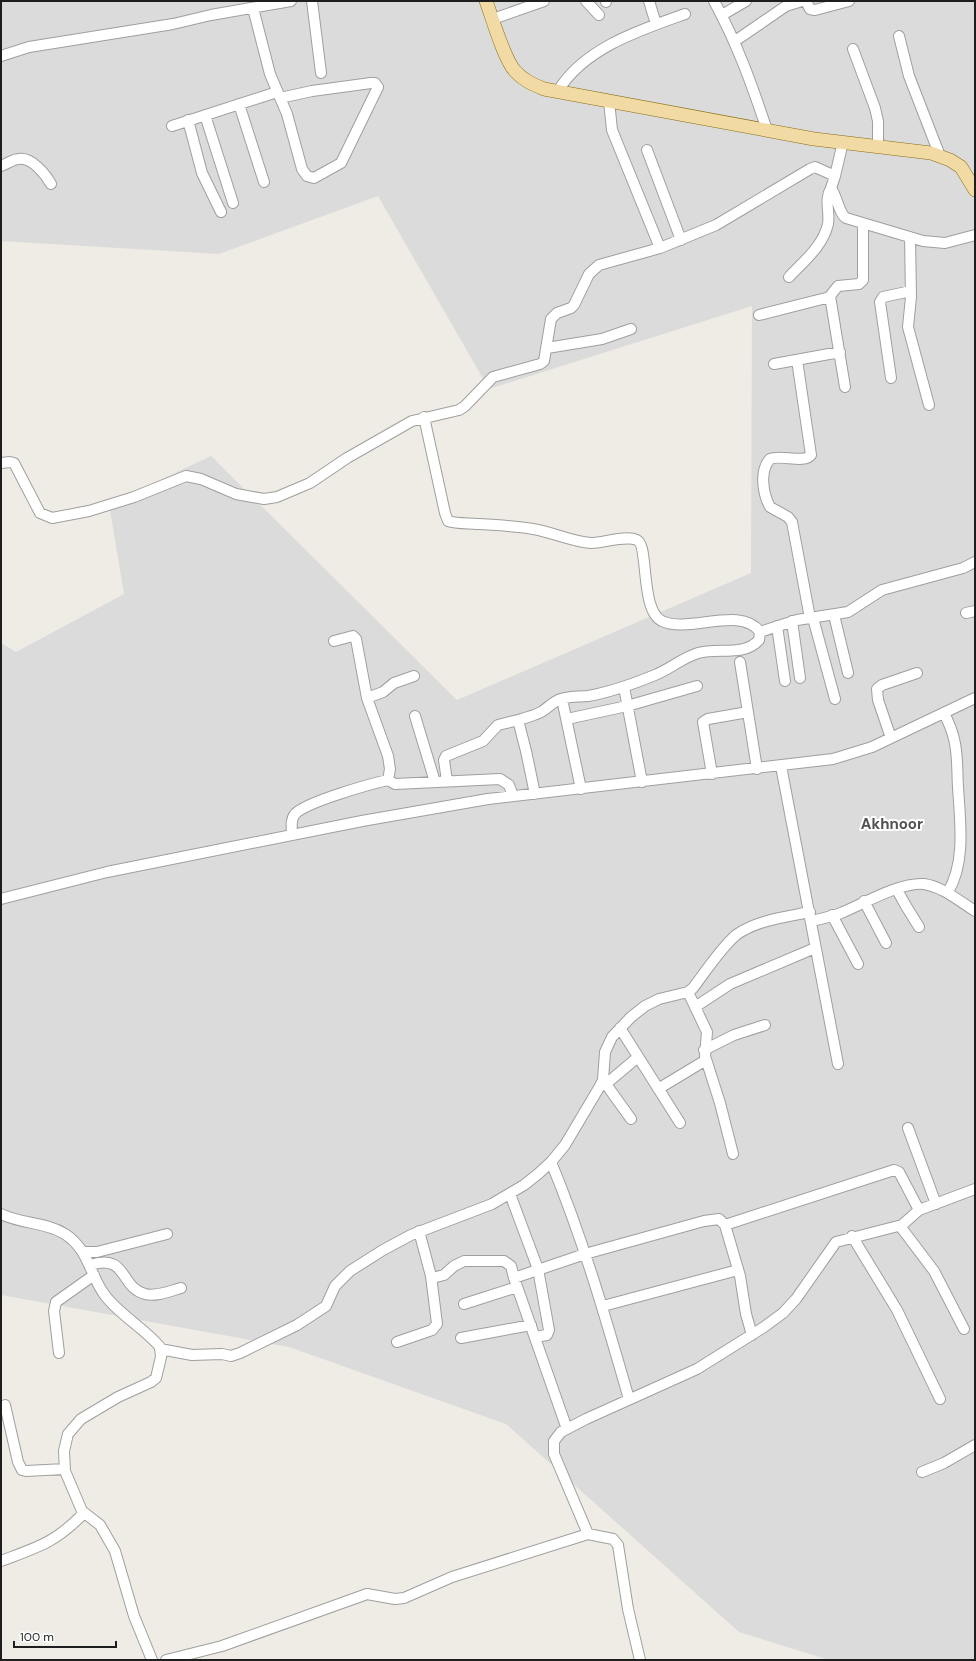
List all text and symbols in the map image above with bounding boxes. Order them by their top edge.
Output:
district label: Akhnoor [861,814,923,834]
scale bar [14,1623,116,1649]
text: 100 m [20,1629,54,1645]

